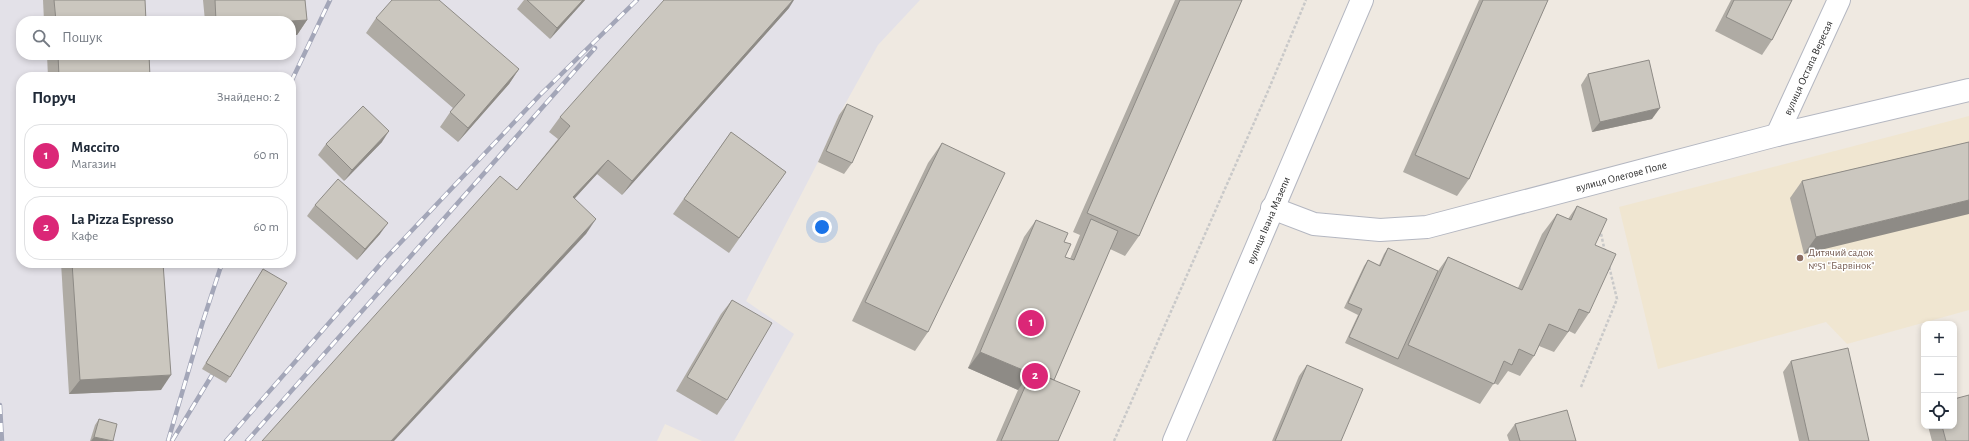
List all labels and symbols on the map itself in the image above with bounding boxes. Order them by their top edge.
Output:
street label: вулиця Остапа Вересая [1782,19,1835,117]
street label: вулиця Олегове Поле [1574,159,1668,194]
street label: вулиця Івана Мазепи [1245,175,1292,266]
your location [812,217,832,237]
place label: Дитячий садок №51 "Барвінок" [1808,247,1874,271]
marker: Дитячий садок №51 "Барвінок" [1795,253,1805,263]
pin: 1 [1018,308,1044,338]
pin: 2 [1022,361,1048,391]

